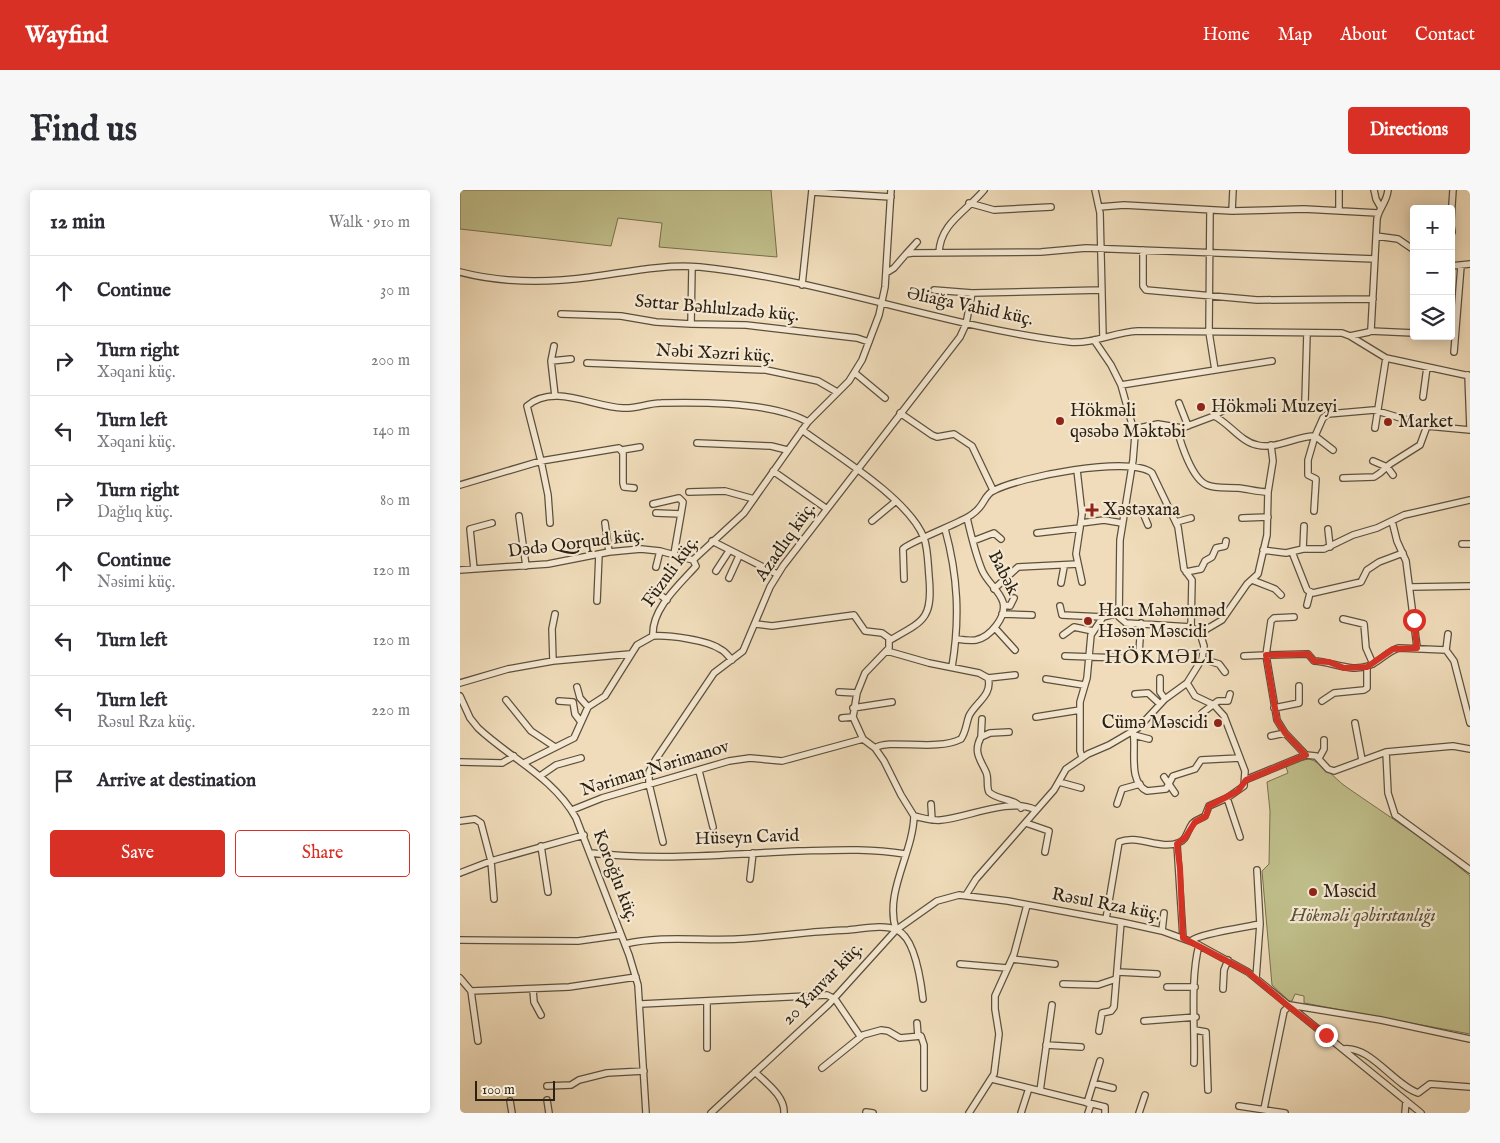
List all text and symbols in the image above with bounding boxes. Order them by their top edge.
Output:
text: Wayfind [25,20,108,51]
text: Home [1203,24,1250,47]
text: Map [1278,24,1312,47]
text: About [1340,24,1387,47]
text: Contact [1415,24,1475,47]
button: Directions [1348,107,1470,154]
text: Find us [30,108,137,153]
map controls [1410,205,1455,340]
button: + [1410,205,1455,250]
text: 12 min [50,209,105,236]
text: Walk · 910 m [329,213,410,233]
button: − [1410,250,1455,295]
icon: ahead [50,277,78,305]
text: Continue [97,279,171,303]
text: 30 m [380,281,410,301]
street label: Əliağa Vahid küç. [905,282,1035,332]
street label: Səttar Bəhlulzadə küç. [634,290,800,328]
button: layers [1410,295,1455,340]
text: Turn right [97,339,179,363]
street label: Nəbi Xəzri küç. [655,339,775,369]
icon: right [50,347,78,375]
text: 200 m [371,351,410,371]
text: Xəqani küç. [97,363,175,383]
place label: Hökməli Muzeyi [1211,396,1338,419]
place label: Hökməli qəsəbə Məktəbi [1070,400,1186,444]
marker: Hökməli Muzeyi [1195,401,1207,413]
text: Turn left [97,409,168,433]
place label: Market [1398,411,1453,434]
marker: Hökməli qəsəbə Məktəbi [1054,415,1066,427]
marker: Market [1382,416,1394,428]
icon: left [50,417,78,445]
text: 140 m [372,421,410,441]
text: Xəqani küç. [97,433,175,453]
text: Turn right [97,479,179,503]
icon: right [50,487,78,515]
text: 80 m [380,491,410,511]
street label: Azadlıq küç. [750,498,822,587]
place label: Xəstəxana [1103,499,1180,522]
text: Dağlıq küç. [97,503,173,523]
marker: Xəstəxana [1085,503,1099,517]
street label: Dədə Qorqud küç. [506,524,646,564]
street label: Füzuli küç. [637,532,705,612]
street label: Babək [982,547,1024,599]
text: Continue [97,549,171,573]
icon: ahead [50,557,78,585]
text: 120 m [373,561,410,581]
text: Nəsimi küç. [97,573,175,593]
place label: Hacı Məhəmməd Həsən Məscidi [1098,600,1226,644]
route start [1403,609,1426,632]
marker: Hacı Məhəmməd Həsən Məscidi [1082,615,1094,627]
icon: left [50,627,78,655]
text: Turn left [97,629,168,653]
text: 120 m [373,631,410,651]
district label: HÖKMƏLI [1105,645,1215,670]
text: Turn left [97,689,168,713]
icon: left [50,697,78,725]
text: 220 m [371,701,410,721]
place label: Cümə Məscidi [1102,712,1208,735]
text: Rəsul Rza küç. [97,713,195,733]
marker: Cümə Məscidi [1212,717,1224,729]
street label: Nəriman Nərimanov [578,735,733,803]
icon: arrive [50,767,78,795]
text: Arrive at destination [97,769,256,793]
street label: Hüseyn Cavid [694,825,800,851]
street label: Koroğlu küç. [587,826,643,926]
button: Save [50,830,225,877]
button: Share [235,830,410,877]
place label: Məscid [1323,881,1377,904]
street label: Rəsul Rza küç. [1050,883,1162,927]
marker: Məscid [1307,886,1319,898]
park label: Hökməli qəbirstanlığı [1289,905,1436,928]
street label: 20 Yanvar küç. [778,938,868,1030]
route end [1315,1024,1338,1047]
scale bar [475,1078,555,1101]
text: 100 m [482,1081,515,1099]

